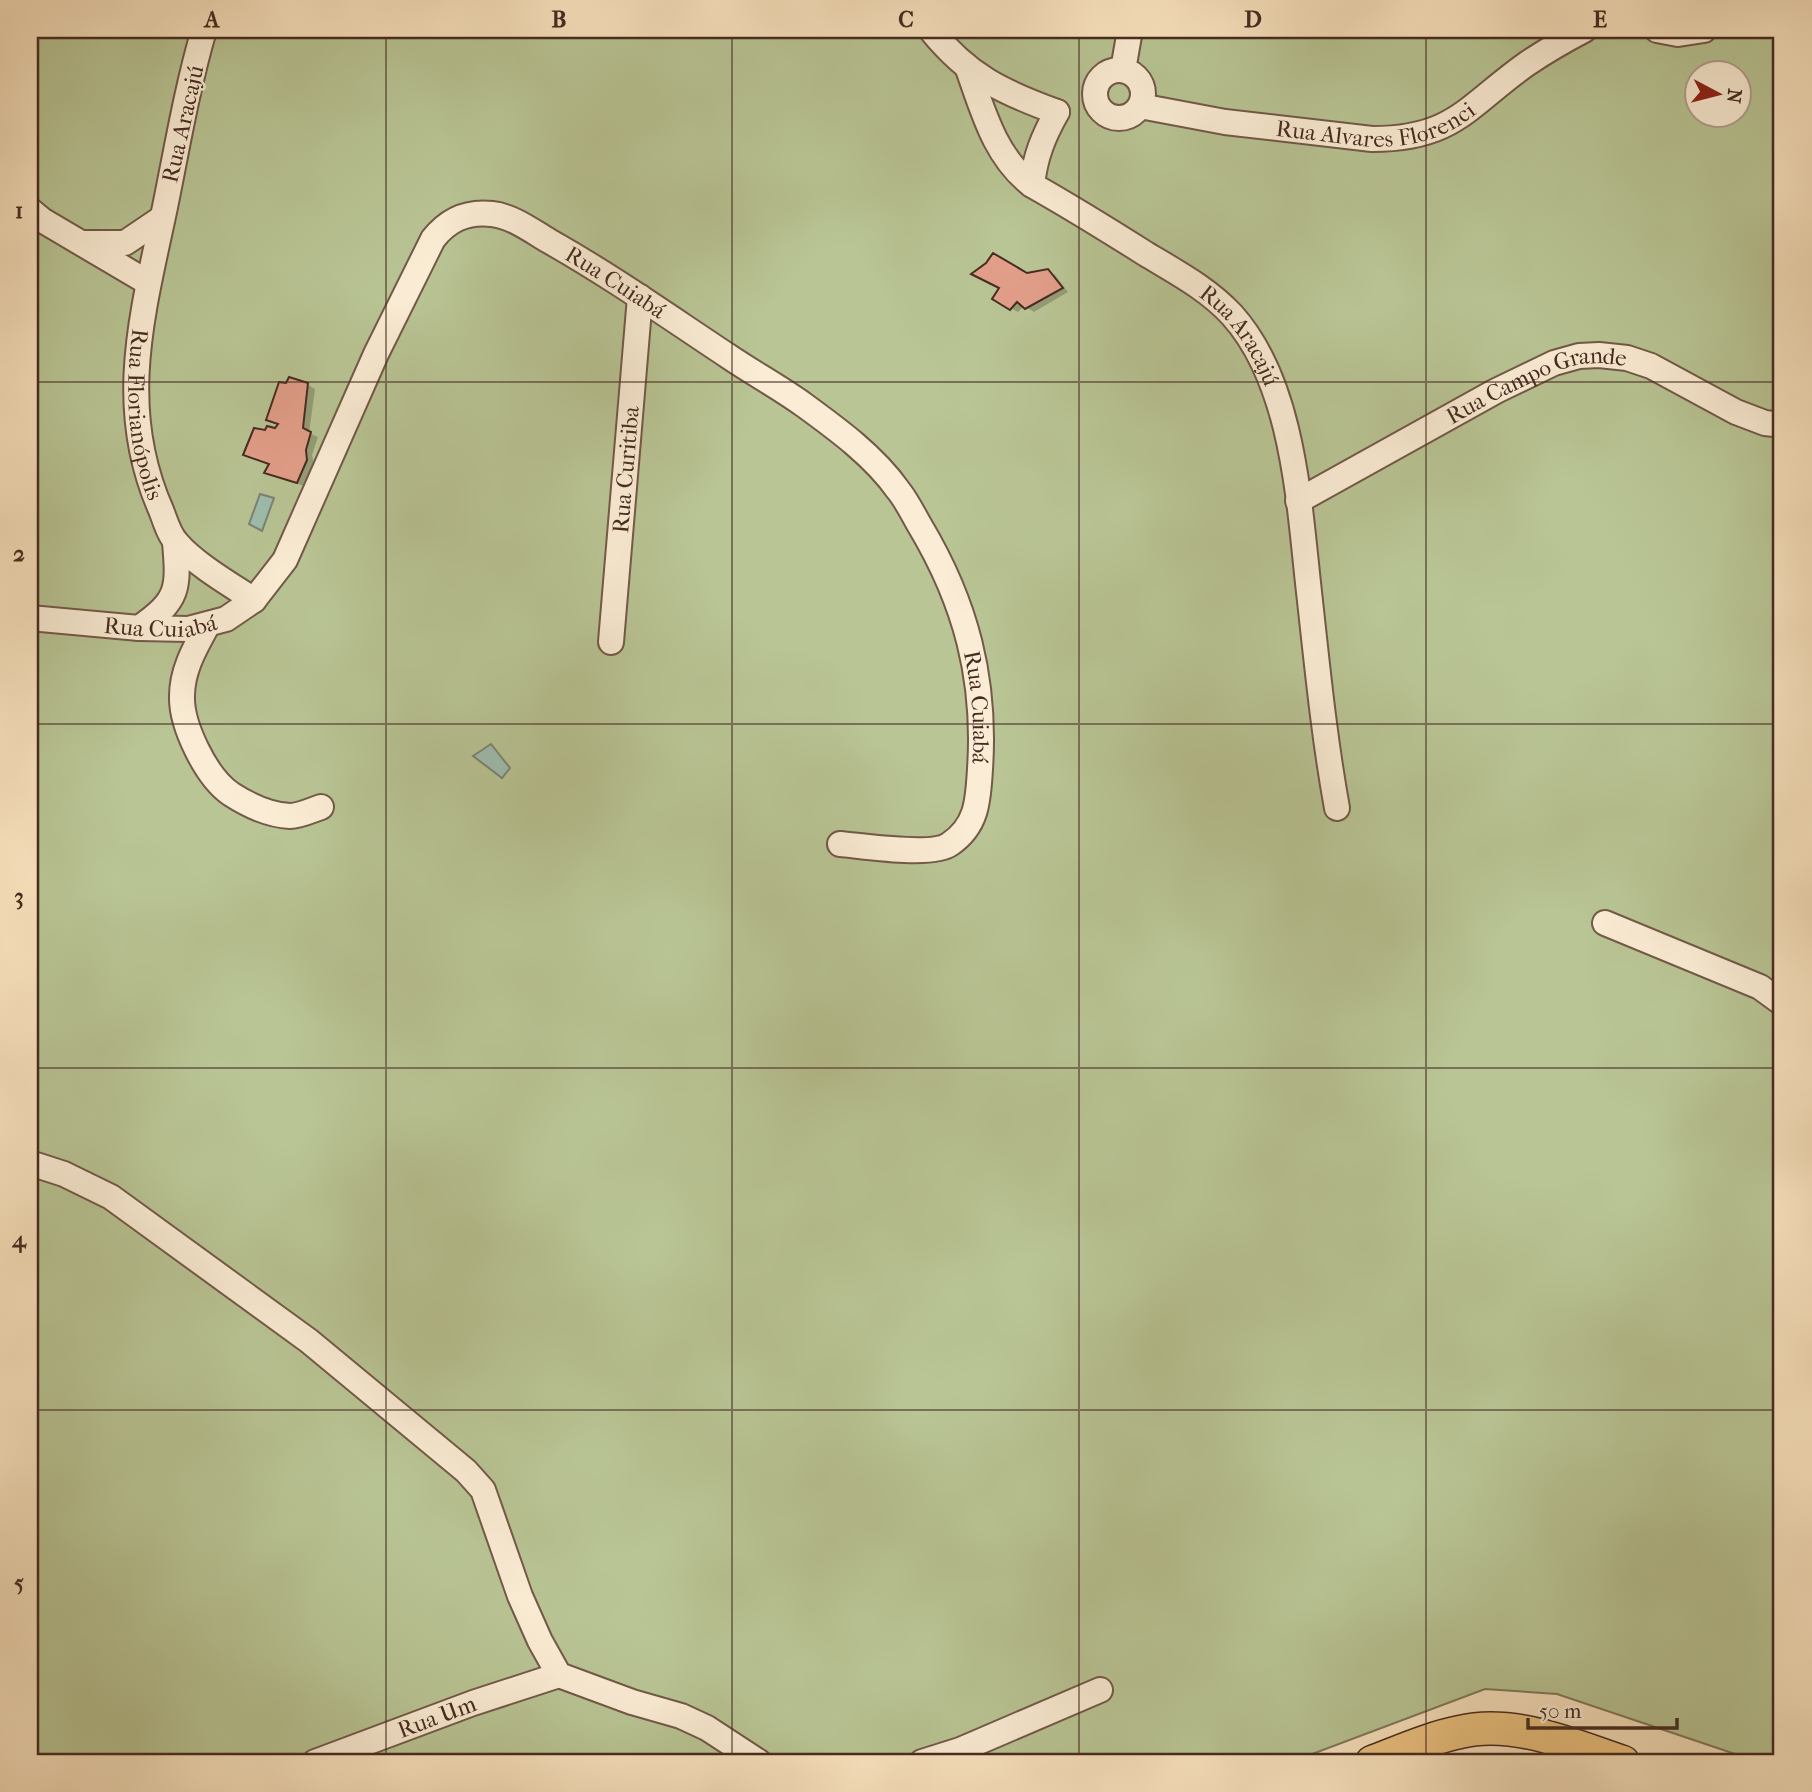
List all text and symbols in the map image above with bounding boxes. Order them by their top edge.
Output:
text: A [203,6,221,33]
text: B [552,6,567,33]
text: C [898,6,914,33]
text: D [1244,6,1262,33]
text: E [1593,6,1607,33]
north arrow [1682,60,1752,130]
street label: Rua Aracajú [156,63,210,185]
text: N [1722,87,1746,105]
street label: Rua Alvares Florenci [1275,96,1480,153]
text: 1 [15,197,23,224]
street label: Rua Cuiabá [561,240,671,324]
street label: Rua Aracajú [1195,279,1285,390]
street label: Rua Florianópolis [123,327,169,504]
street label: Rua Campo Grande [1441,341,1628,430]
street label: Rua Curitiba [607,405,644,534]
text: 2 [13,540,25,567]
street label: Rua Cuiabá [103,608,220,643]
street label: Rua Cuiabá [958,648,995,765]
text: 3 [14,883,24,910]
text: 4 [11,1226,27,1253]
text: 5 [14,1569,24,1596]
scale bar [1528,1687,1677,1731]
street label: Rua Um [394,1690,480,1744]
text: 50 m [1539,1699,1582,1723]

